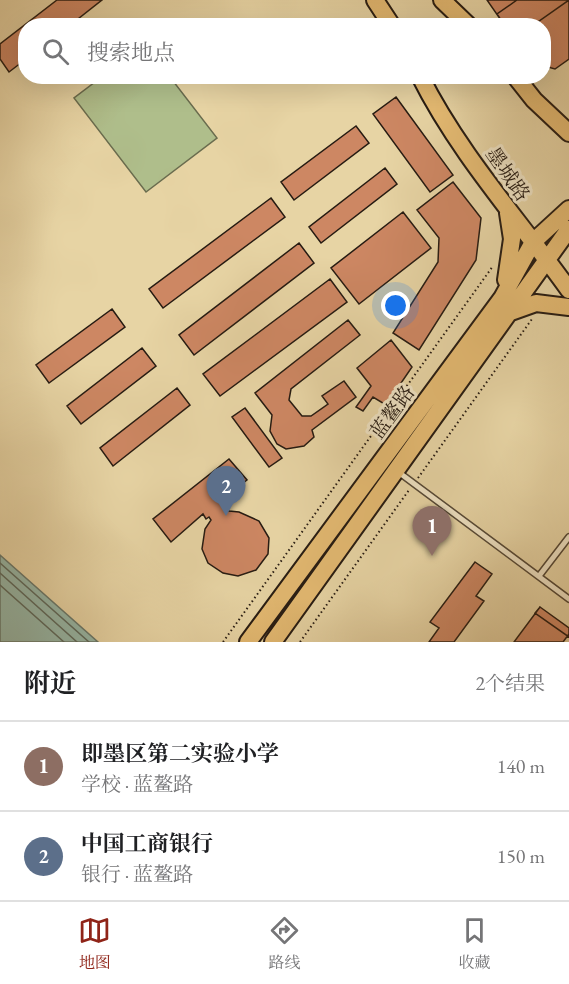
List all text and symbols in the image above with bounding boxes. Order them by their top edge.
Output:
search box [18,18,551,84]
icon: search [39,35,72,68]
text: 搜索地点 [87,38,175,67]
street label: 墨城路 [480,142,536,206]
your location [381,291,410,320]
street label: 蓝鳌路 [364,380,420,444]
pin: 2 [206,466,246,516]
pin: 1 [412,506,452,556]
text: 附近 [24,666,76,700]
text: 2个结果 [475,670,545,696]
text: 即墨区第二实验小学 [81,739,279,768]
text: 1 [38,753,49,779]
text: 140 m [497,753,545,779]
text: 学校 · 蓝鳌路 [81,771,193,797]
text: 中国工商银行 [81,829,213,858]
text: 2 [38,843,49,869]
text: 150 m [497,843,545,869]
text: 银行 · 蓝鳌路 [81,861,193,887]
tab: 地图 [78,914,111,973]
tab: 路线 [268,914,301,973]
tab: 收藏 [458,914,491,973]

